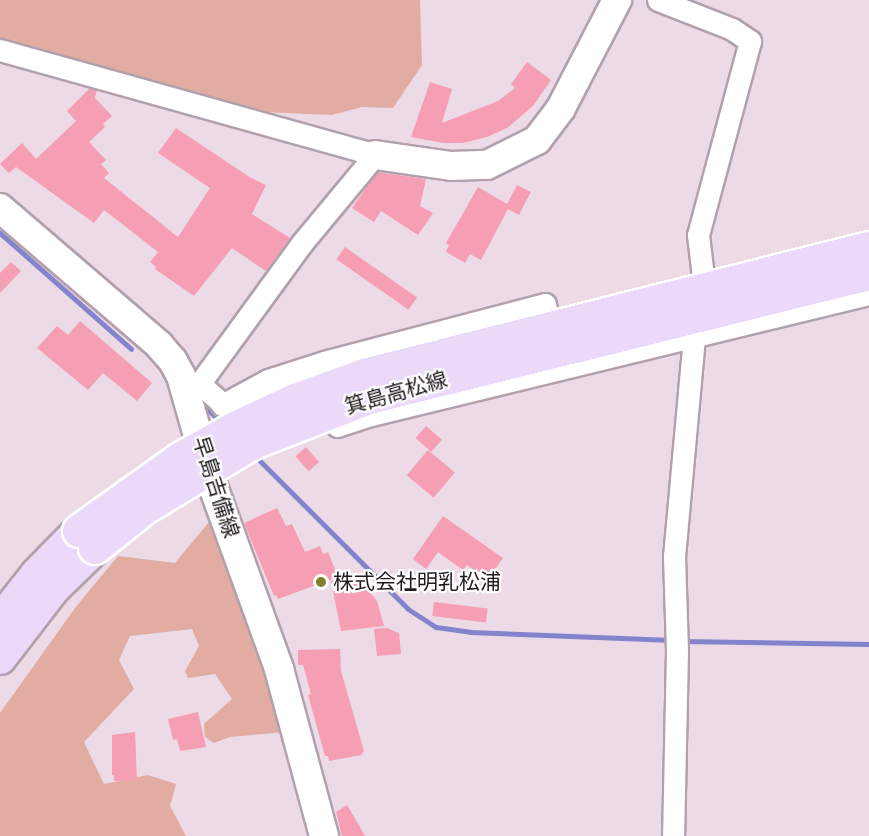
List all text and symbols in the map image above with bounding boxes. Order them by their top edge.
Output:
street label: 箕島高松線 [342,366,450,420]
street label: 早島吉備線 [188,433,244,541]
place label: 株式会社明乳松浦 [333,569,501,595]
marker: 株式会社明乳松浦 [314,575,328,589]

